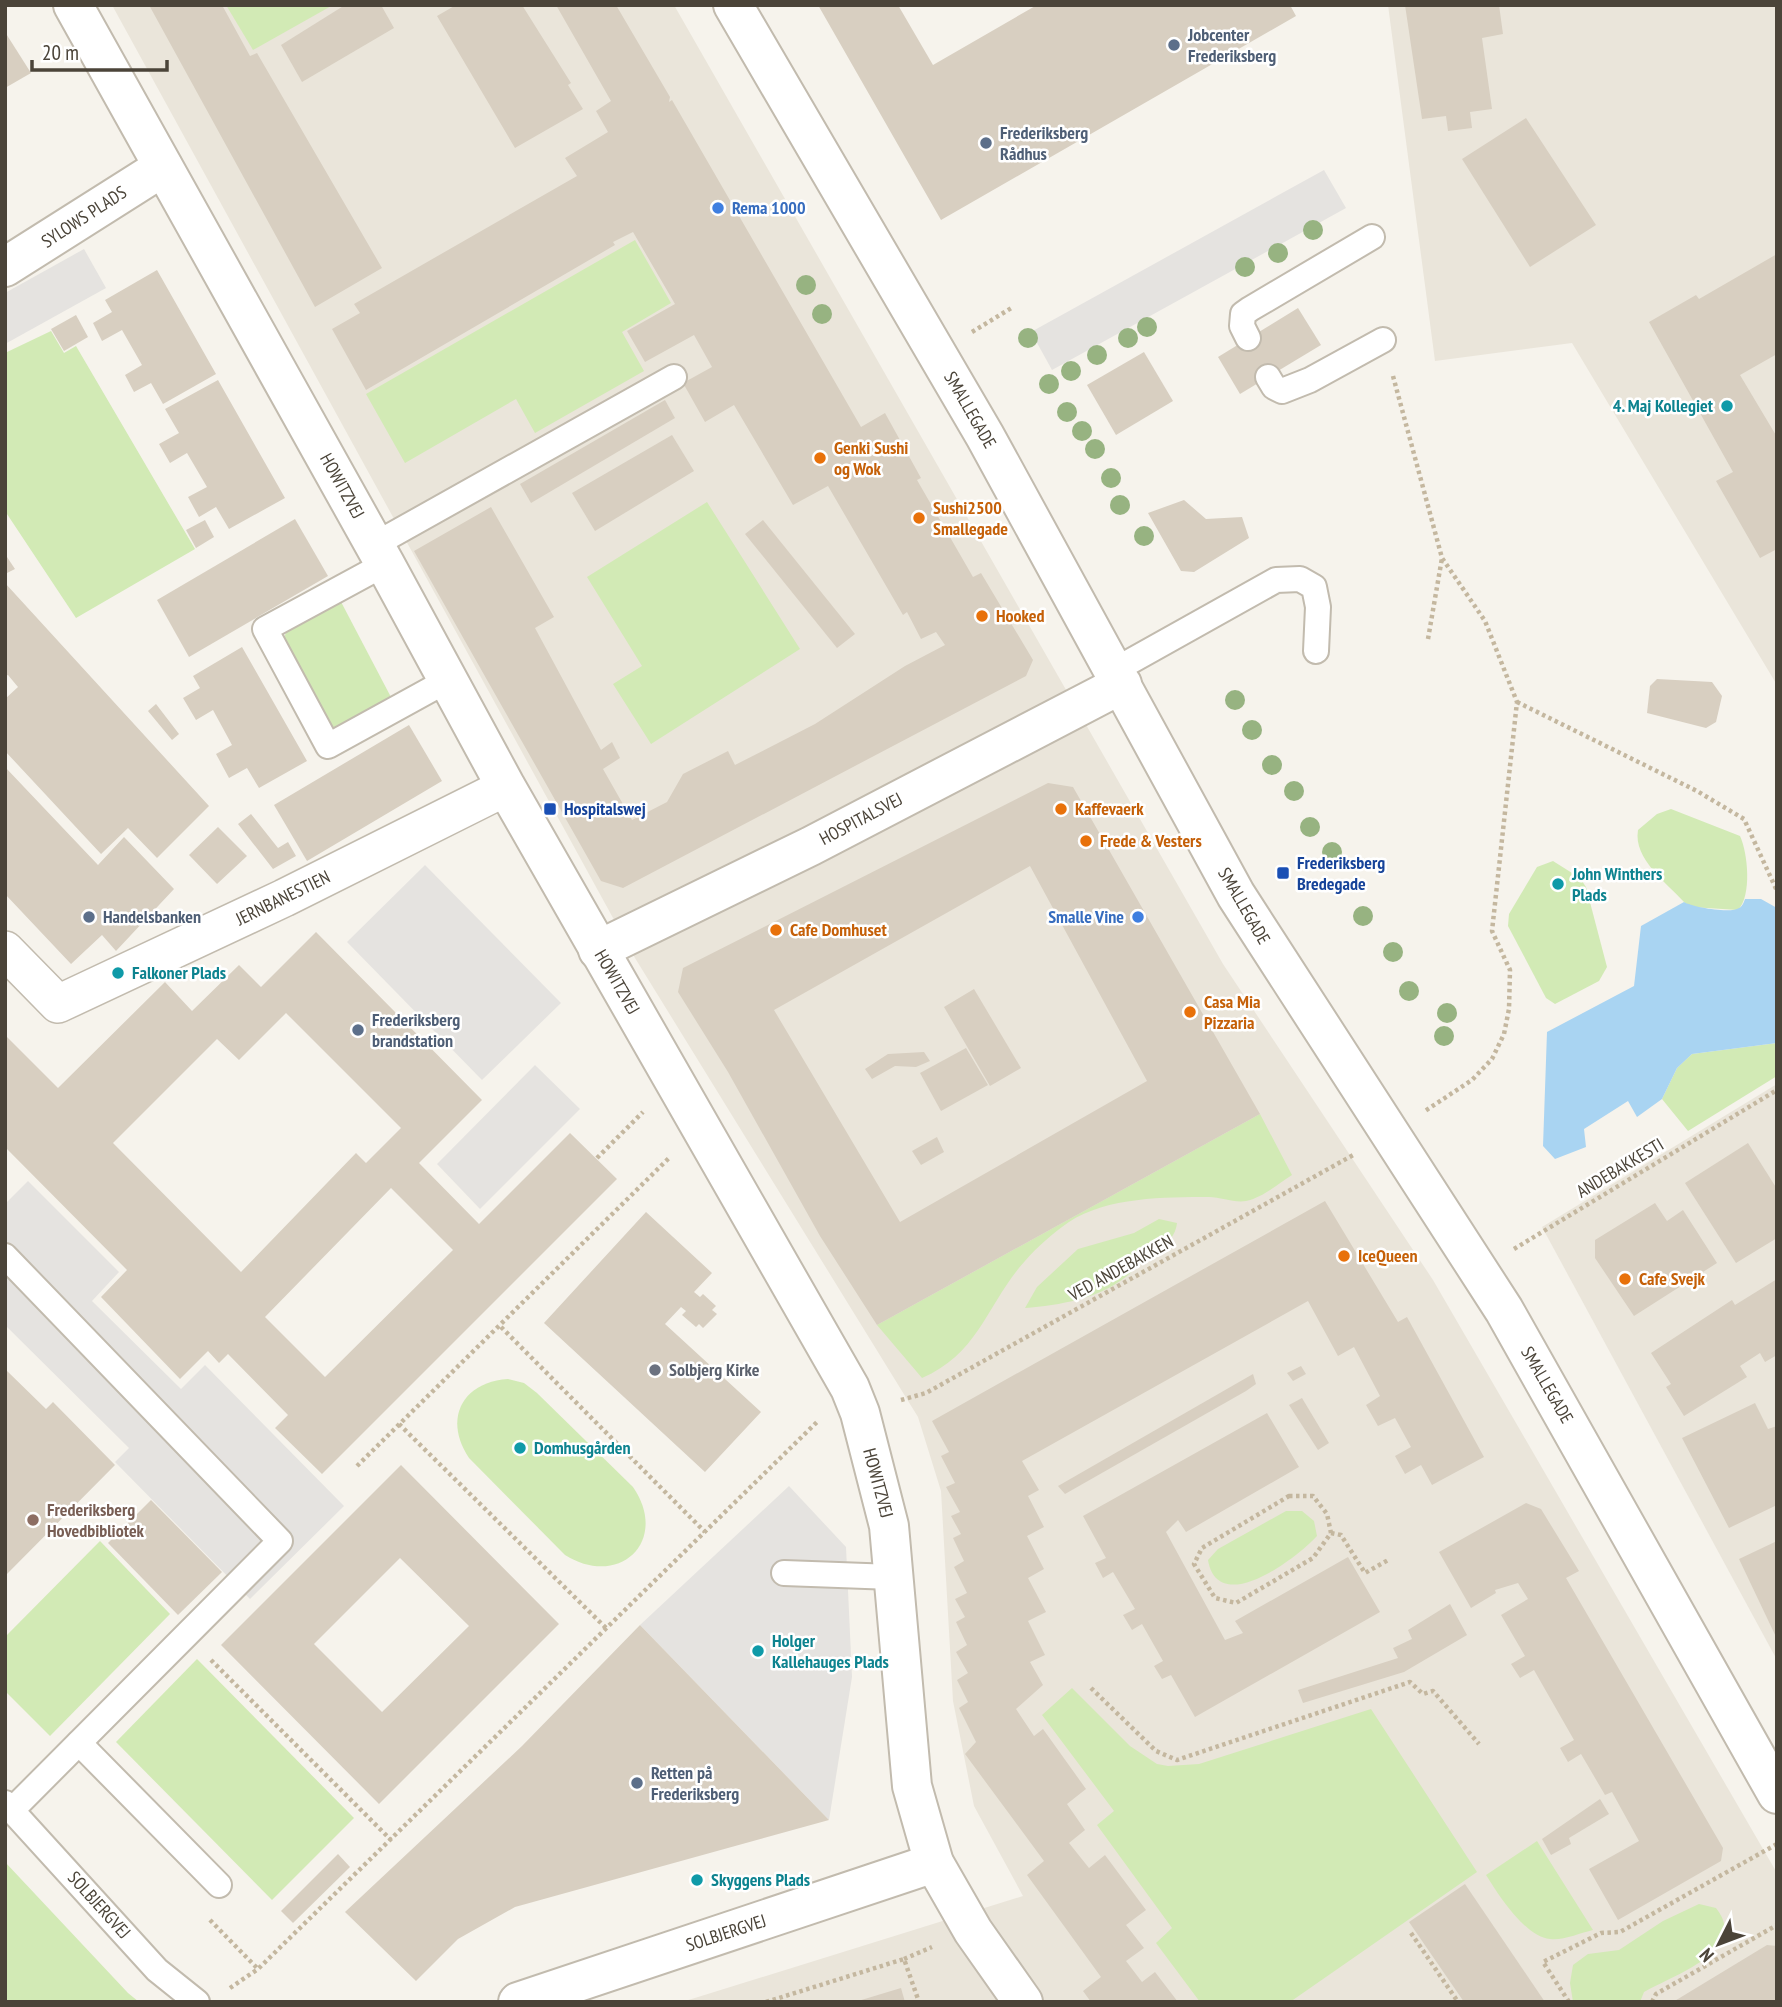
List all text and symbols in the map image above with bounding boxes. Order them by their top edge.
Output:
place label: Jobcenter Frederiksberg [1187,23,1276,67]
scale bar [32,28,166,72]
marker: Jobcenter Frederiksberg [1166,37,1182,53]
text: 20 m [42,39,79,66]
place label: Frederiksberg Rådhus [1000,121,1088,165]
marker: Frederiksberg Rådhus [978,135,994,151]
street label: SYLOWS PLADS [37,180,131,253]
place label: Rema 1000 [732,196,806,219]
marker: Rema 1000 [710,200,726,216]
street label: SMALLEGADE [939,367,1002,452]
place label: 4. Maj Kollegiet [1613,394,1714,417]
marker: 4. Maj Kollegiet [1719,398,1735,414]
place label: Genki Sushi og Wok [834,436,908,480]
street label: HOWITZVEJ [315,449,370,522]
marker: Genki Sushi og Wok [812,450,828,466]
place label: Sushi2500 Smallegade [933,496,1008,540]
marker: Sushi2500 Smallegade [911,510,927,526]
place label: Hooked [996,604,1045,627]
marker: Hooked [974,608,990,624]
street label: HOSPITALSVEJ [815,787,906,850]
place label: Hospitalswej [564,797,646,820]
place label: Kaffevaerk [1075,797,1144,820]
marker: Hospitalswej [542,801,558,817]
marker: Kaffevaerk [1053,801,1069,817]
place label: Frede & Vesters [1100,829,1202,852]
marker: Frede & Vesters [1078,833,1094,849]
place label: Frederiksberg Bredegade [1297,851,1385,895]
place label: John Winthers Plads [1571,862,1662,906]
street label: SMALLEGADE [1213,863,1276,948]
street label: JERNBANESTIEN [231,865,334,931]
marker: Frederiksberg Bredegade [1275,865,1291,881]
marker: John Winthers Plads [1550,876,1566,892]
place label: Handelsbanken [103,905,201,928]
place label: Smalle Vine [1048,905,1124,928]
marker: Handelsbanken [81,909,97,925]
marker: Smalle Vine [1130,909,1146,925]
place label: Cafe Domhuset [790,918,887,941]
marker: Cafe Domhuset [768,922,784,938]
street label: HOWITZVEJ [590,945,645,1018]
place label: Falkoner Plads [132,961,226,984]
marker: Falkoner Plads [110,965,126,981]
place label: Casa Mia Pizzaria [1204,990,1260,1034]
marker: Casa Mia Pizzaria [1182,1004,1198,1020]
place label: Frederiksberg brandstation [372,1008,460,1052]
marker: Frederiksberg brandstation [350,1022,366,1038]
street label: ANDEBAKKESTI [1572,1133,1668,1203]
street label: VED ANDEBAKKEN [1063,1229,1177,1306]
place label: IceQueen [1358,1244,1418,1267]
marker: IceQueen [1336,1248,1352,1264]
place label: Cafe Svejk [1639,1267,1705,1290]
marker: Cafe Svejk [1617,1271,1633,1287]
street label: SMALLEGADE [1516,1342,1579,1427]
place label: Solbjerg Kirke [669,1358,760,1381]
marker: Solbjerg Kirke [647,1362,663,1378]
place label: Domhusgården [534,1436,630,1459]
marker: Domhusgården [512,1440,528,1456]
street label: HOWITZVEJ [858,1446,899,1520]
place label: Frederiksberg Hovedbibliotek [47,1498,145,1542]
marker: Frederiksberg Hovedbibliotek [25,1512,41,1528]
place label: Holger Kallehauges Plads [772,1629,889,1673]
marker: Holger Kallehauges Plads [750,1643,766,1659]
place label: Retten på Frederiksberg [651,1761,739,1805]
marker: Retten på Frederiksberg [629,1775,645,1791]
street label: SOLBJERGVEJ [63,1866,136,1943]
place label: Skyggens Plads [711,1868,810,1891]
marker: Skyggens Plads [689,1872,705,1888]
street label: SOLBJERGVEJ [683,1909,769,1956]
north arrow [1684,1909,1754,1979]
text: N [1694,1944,1719,1967]

